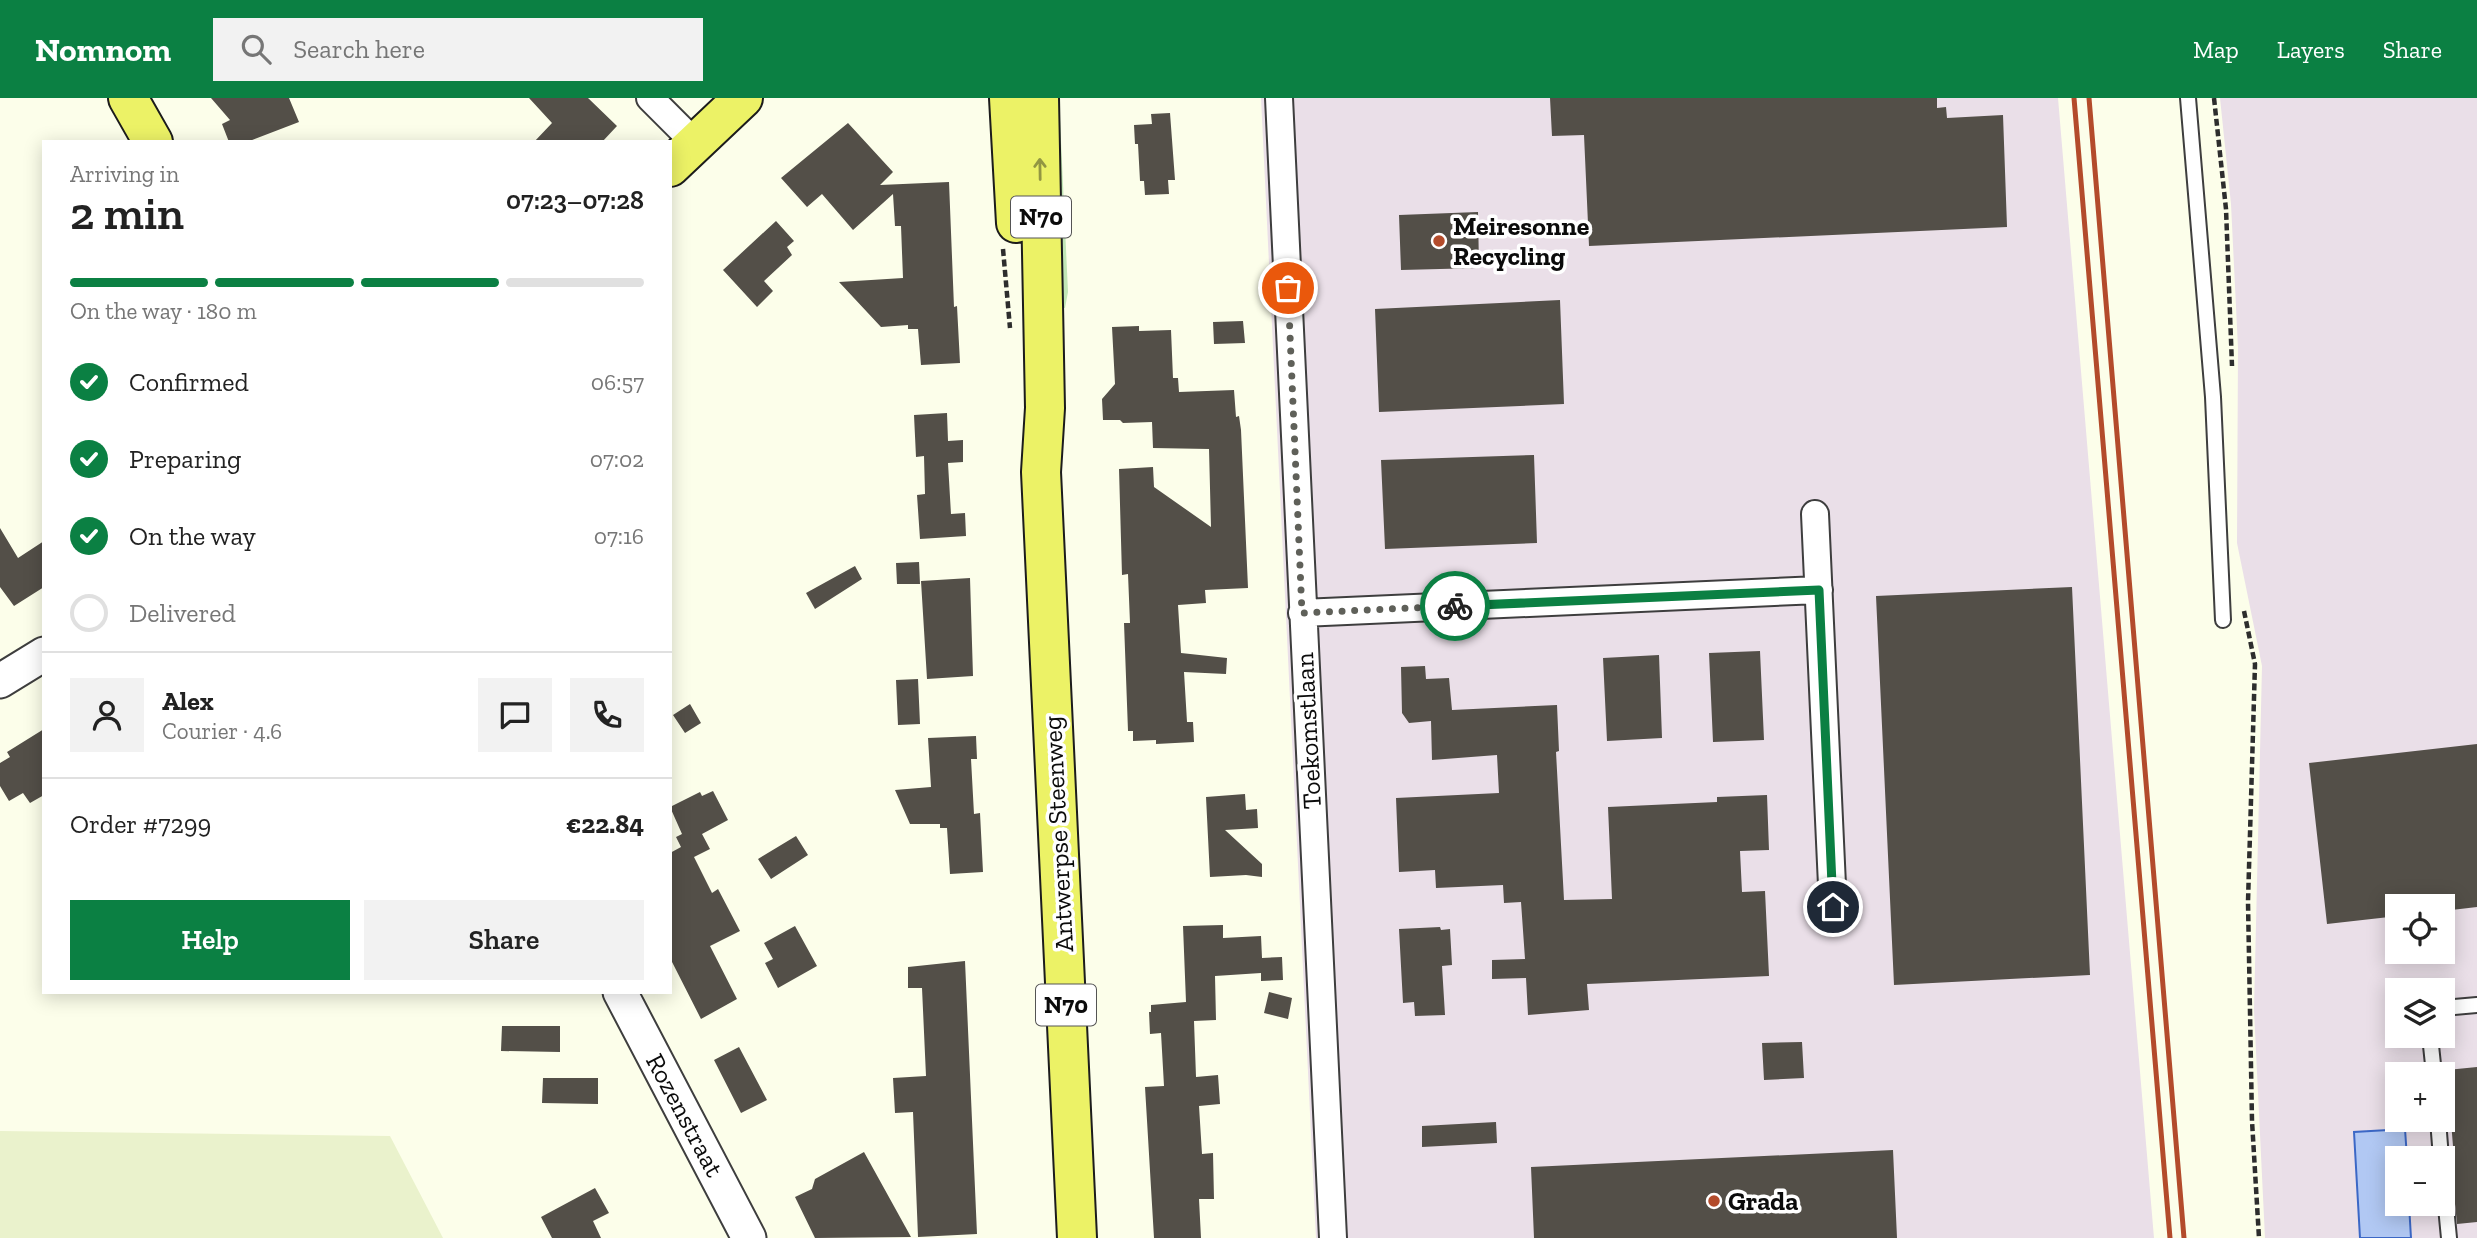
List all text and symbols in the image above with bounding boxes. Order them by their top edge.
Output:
search box [213,18,703,81]
text: Nomnom [35,30,171,69]
icon: search [237,30,275,68]
text: Search here [293,33,425,65]
text: Map [2193,35,2239,64]
text: Layers [2277,35,2345,64]
text: Share [2383,35,2442,64]
one-way arrow [1033,158,1047,181]
text: Arriving in [70,160,179,188]
text: 07:23–07:28 [506,184,644,216]
text: 2 min [70,186,184,241]
road number: N70 [1011,196,1071,238]
place label: Meiresonne Recycling [1453,210,1590,272]
marker: Meiresonne Recycling [1431,233,1447,249]
pin [1258,258,1318,318]
icon: bag [1269,269,1307,307]
text: On the way · 180 m [70,297,257,325]
icon: check [70,363,108,401]
text: Confirmed [129,366,249,398]
text: 06:57 [591,368,644,396]
icon: check [70,440,108,478]
text: Preparing [129,443,241,475]
text: 07:02 [590,445,644,473]
icon: check [70,517,108,555]
text: On the way [129,520,256,552]
text: 07:16 [594,522,644,550]
courier [1420,571,1490,641]
icon: bike [1436,587,1474,625]
text: Delivered [129,597,236,629]
street label: Toekomstlaan [1288,652,1328,810]
button: person [70,678,144,752]
button: chat [478,678,552,752]
button: phone [570,678,644,752]
text: Alex [162,685,214,717]
street label: Antwerpse Steenweg [1036,715,1080,953]
text: Courier · 4.6 [162,717,282,745]
text: Order #7299 [70,808,211,840]
text: €22.84 [566,808,644,840]
pin [1803,877,1863,937]
icon: home [1814,888,1852,926]
map controls [2385,894,2455,1216]
button: locate [2385,894,2455,964]
button: Help [70,900,350,980]
button: Share [364,900,644,980]
button: layers [2385,978,2455,1048]
road number: N70 [1036,985,1096,1026]
street label: Rozenstraat [639,1048,731,1182]
button: + [2385,1062,2455,1132]
button: − [2385,1146,2455,1216]
place label: Grada [1728,1185,1798,1217]
marker: Grada [1706,1193,1722,1209]

